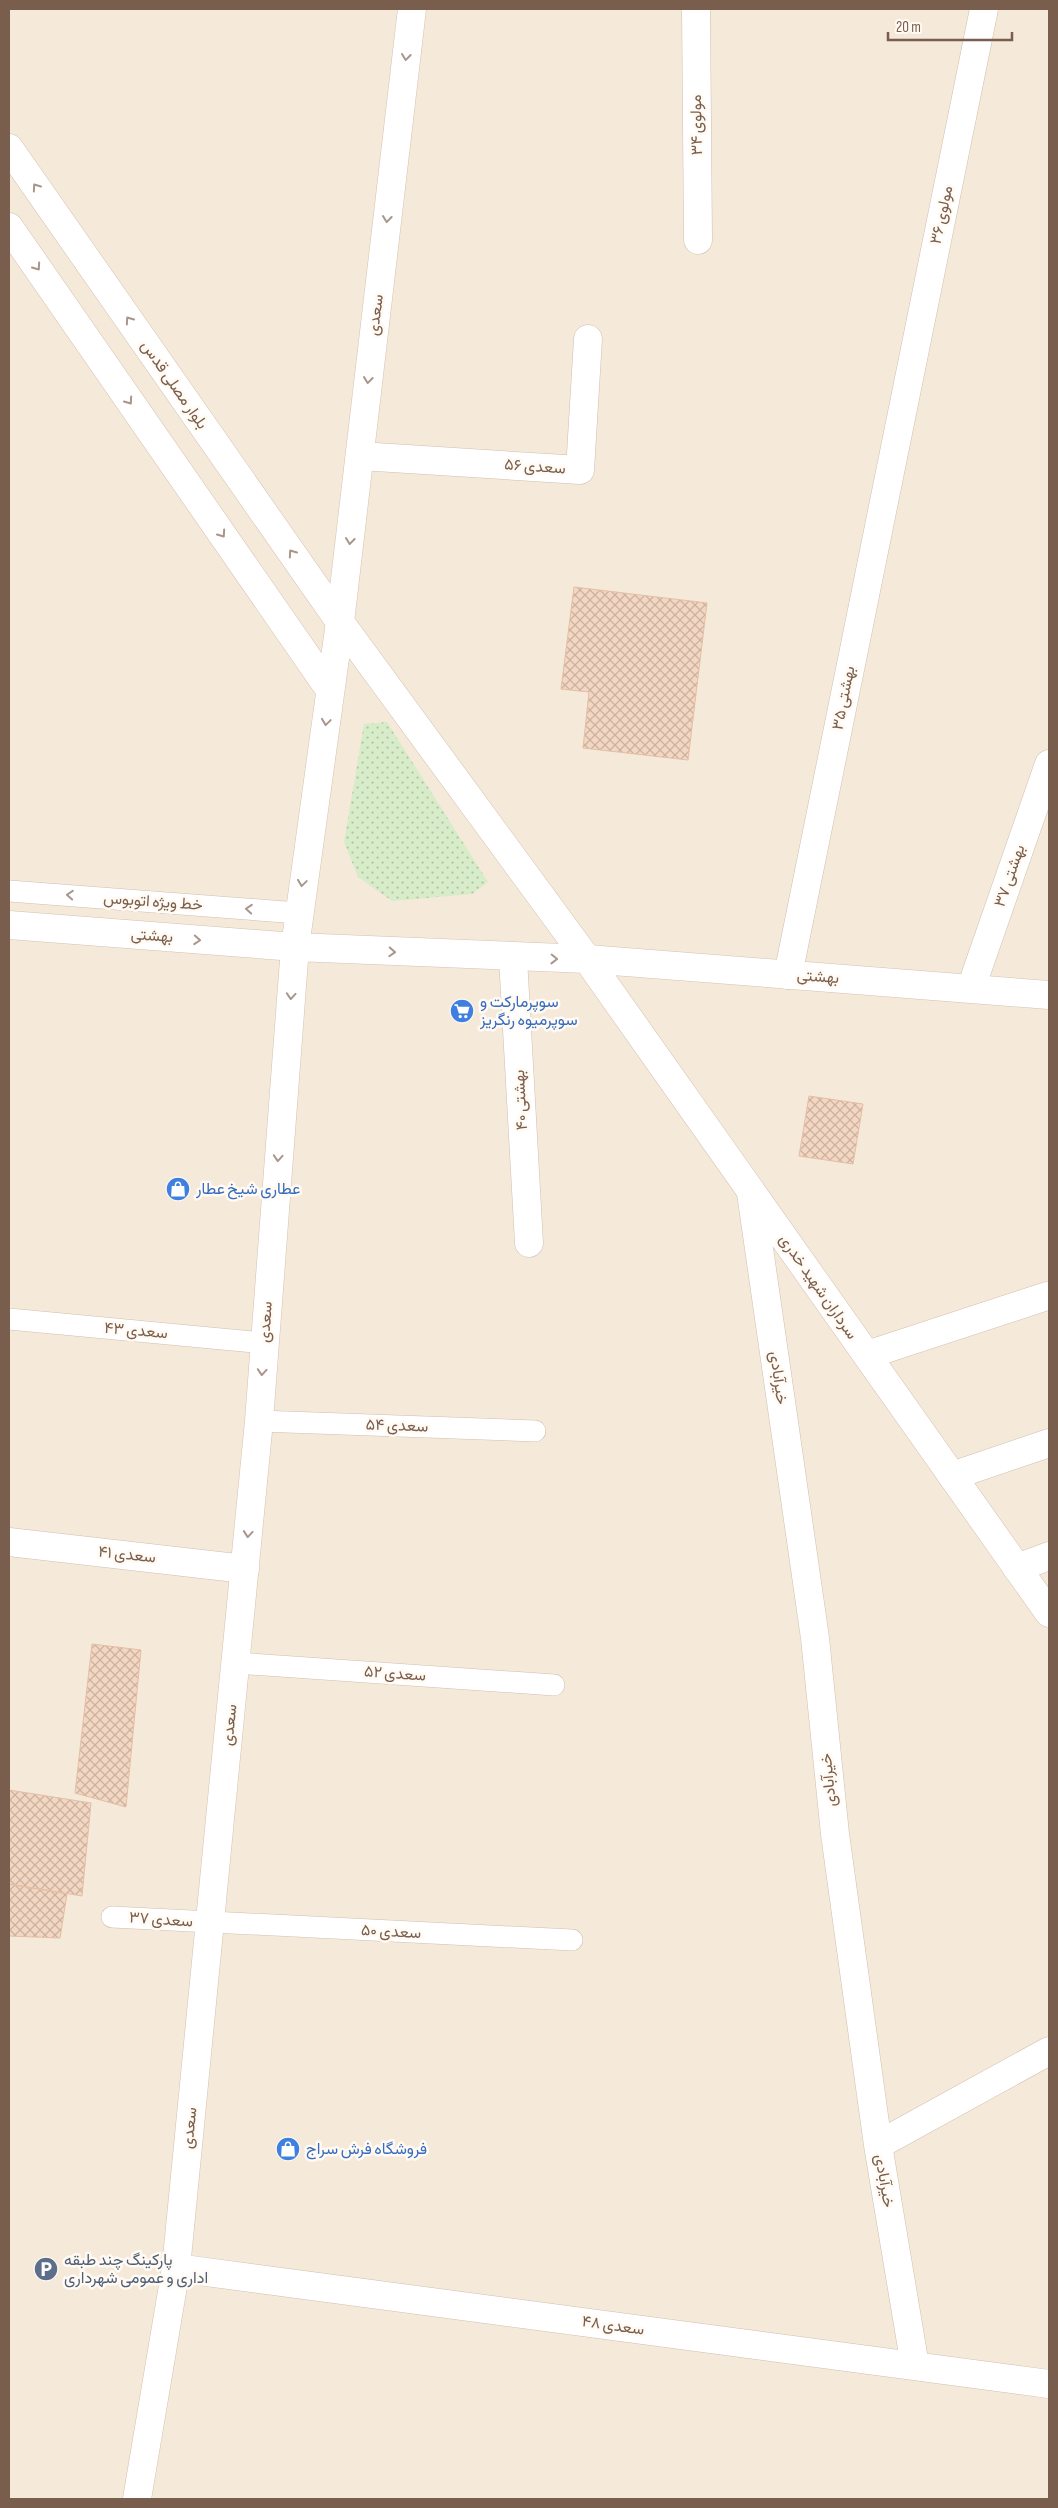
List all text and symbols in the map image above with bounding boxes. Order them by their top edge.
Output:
scale bar [888,10,1012,42]
text: 20 m [896,18,921,37]
one-way arrow [401,53,412,61]
street label: مولوی ۳۴ [687,94,707,156]
one-way arrow [33,183,42,192]
street label: مولوی ۳۶ [927,184,957,246]
one-way arrow [382,215,393,223]
one-way arrow [31,261,40,271]
street label: سعدی [364,293,388,337]
one-way arrow [126,316,135,326]
street label: بلوار مصلی قدس [136,337,212,433]
one-way arrow [363,376,374,384]
one-way arrow [123,395,132,404]
street label: سعدی ۵۶ [504,455,566,479]
one-way arrow [216,528,225,538]
one-way arrow [345,538,356,546]
one-way arrow [289,550,298,559]
street label: بهشتی ۳۵ [828,664,860,732]
one-way arrow [321,718,331,727]
street label: بهشتی ۳۷ [990,842,1030,910]
one-way arrow [298,879,308,887]
street label: خط ویژه اتوبوس [103,889,204,915]
one-way arrow [66,890,74,901]
one-way arrow [245,904,253,915]
street label: بهشتی [130,925,174,947]
one-way arrow [193,934,201,945]
one-way arrow [388,947,396,957]
one-way arrow [551,954,559,964]
street label: بهشتی [796,966,840,988]
one-way arrow [285,992,296,1000]
place label: سوپرمارکت و سوپرمیوه رنگریز [479,993,578,1031]
supermarket icon: سوپرمارکت و سوپرمیوه رنگریز [449,998,475,1024]
street label: بهشتی ۴۰ [510,1069,532,1131]
one-way arrow [273,1154,284,1162]
shop icon: عطاری شیخ عطار [165,1176,191,1202]
place label: عطاری شیخ عطار [195,1180,300,1200]
street label: سرداران شهید خدری [775,1231,861,1343]
street label: سعدی [255,1301,277,1343]
street label: سعدی ۴۳ [103,1319,169,1343]
street label: خیرآبادی [765,1350,791,1406]
one-way arrow [257,1369,268,1377]
street label: سعدی ۵۴ [365,1415,429,1437]
one-way arrow [243,1531,254,1539]
street label: سعدی ۴۱ [97,1543,157,1567]
street label: سعدی ۵۲ [363,1662,427,1686]
street label: سعدی [218,1703,242,1747]
street label: خیرآبادی [817,1752,841,1808]
street label: سعدی ۳۷ [128,1908,194,1932]
street label: سعدی ۵۰ [360,1921,422,1943]
street label: سعدی [178,2106,202,2150]
shop icon: فروشگاه فرش سراج [275,2136,301,2162]
place label: فروشگاه فرش سراج [306,2140,427,2160]
street label: خیرآبادی [870,2153,898,2209]
place label: پارکینگ چند طبقه اداری و عمومی شهرداری [64,2251,208,2288]
parking icon: پارکینگ چند طبقه اداری و عمومی شهرداری [33,2256,59,2282]
street label: سعدی ۴۸ [581,2312,645,2340]

